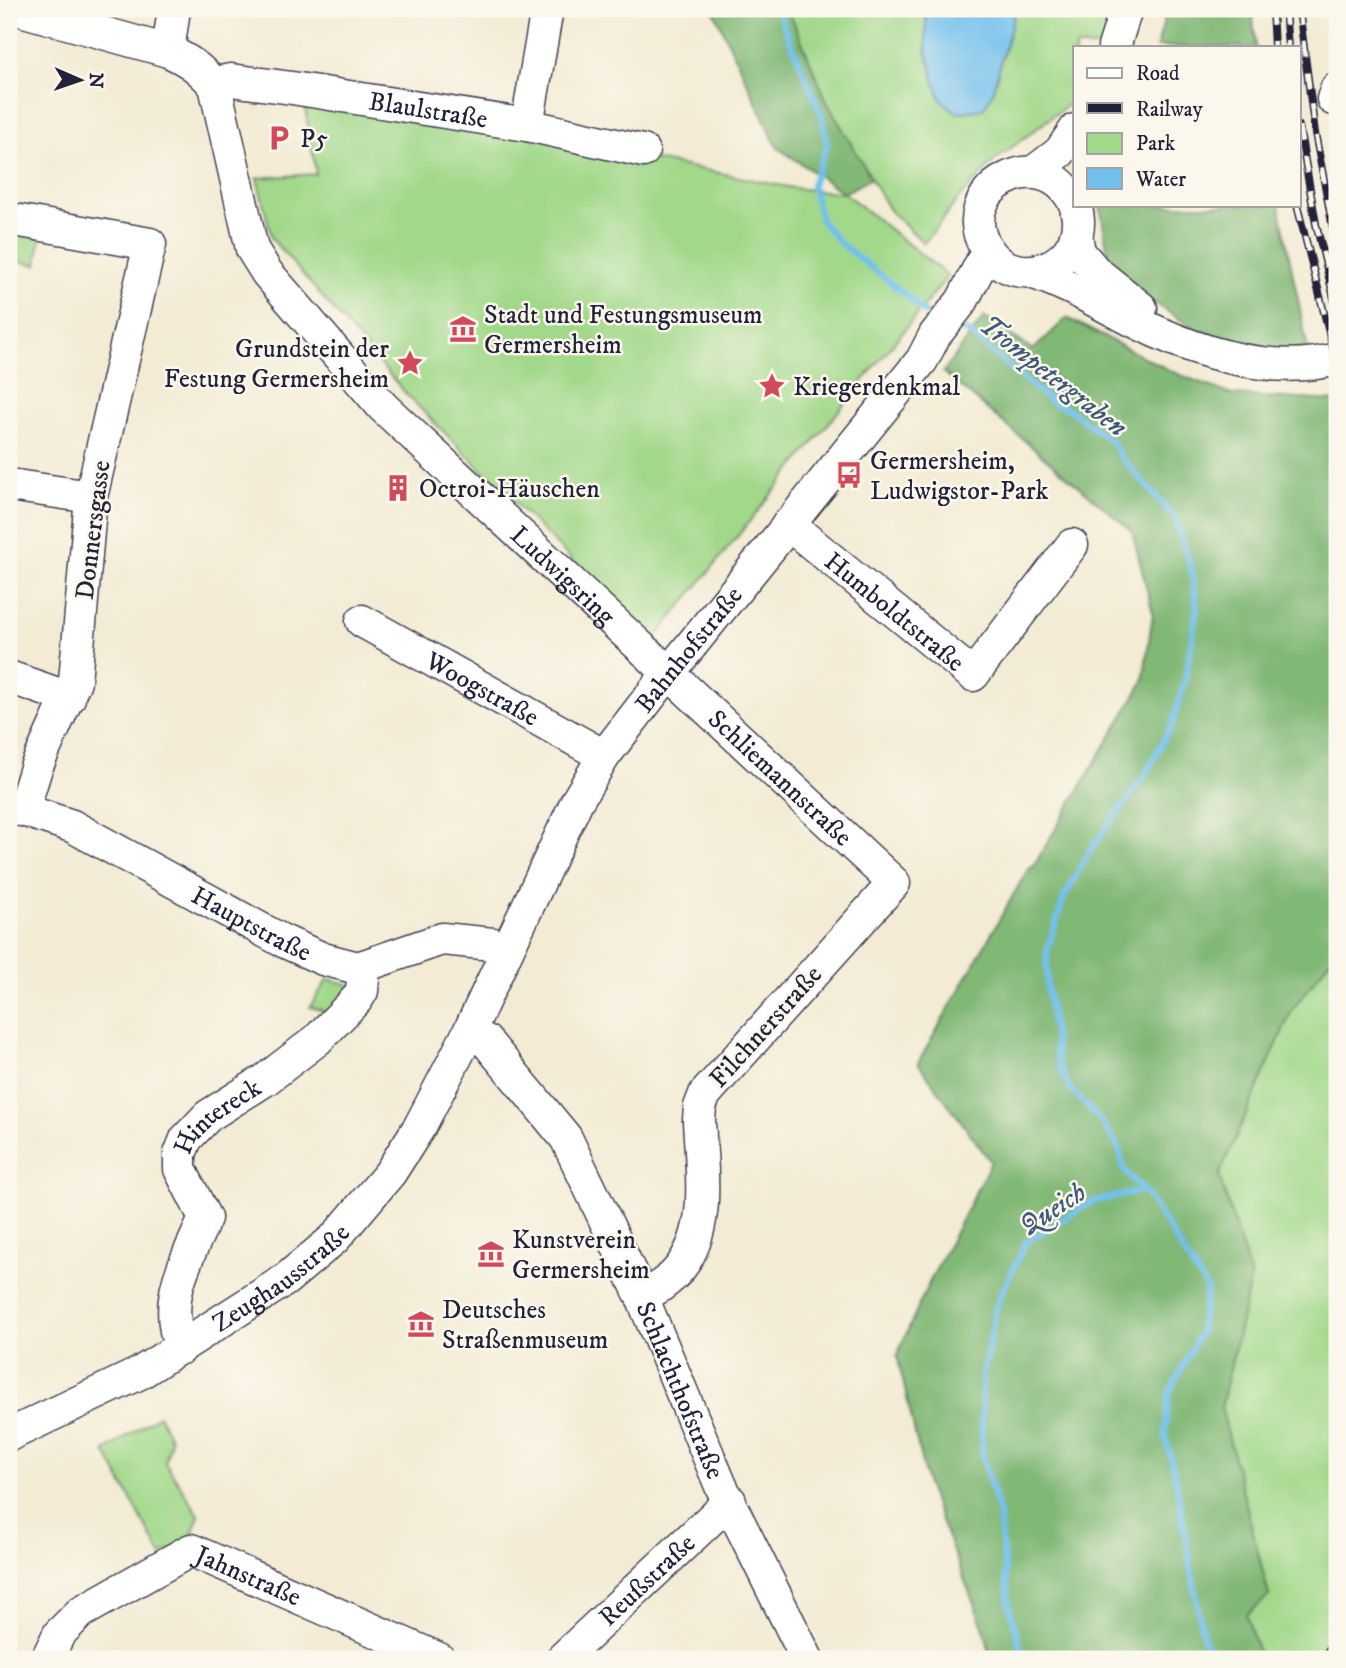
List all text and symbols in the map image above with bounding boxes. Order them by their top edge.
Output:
north arrow [46,46,116,116]
legend [1073,46,1300,206]
text: Road [1136,61,1180,87]
text: N [84,72,107,89]
street label: Blaulstraße [366,85,490,137]
text: Railway [1136,97,1204,123]
parking icon: P5 [264,123,294,153]
place label: P5 [300,123,328,156]
text: Park [1136,131,1176,157]
text: Water [1135,167,1186,193]
place label: Stadt und Festungsmuseum Germersheim [484,299,763,362]
water label: Trompetergraben [972,308,1134,445]
museum icon: Stadt und Festungsmuseum Germersheim [448,314,478,344]
place label: Grundstein der Festung Germersheim [164,333,389,396]
place icon: Grundstein der Festung Germersheim [395,348,425,378]
place icon: Kriegerdenkmal [757,371,787,401]
place label: Kriegerdenkmal [793,371,960,404]
place label: Germersheim, Ludwigstor-Park [870,445,1049,508]
street label: Donnersgasse [69,459,118,602]
bus stop icon: Germersheim, Ludwigstor-Park [834,460,864,490]
building icon: Octroi-Häuschen [383,473,413,503]
place label: Octroi-Häuschen [419,473,600,506]
street label: Ludwigsring [503,519,622,633]
street label: Humboldtstraße [817,545,971,679]
street label: Bahnhofstraße [629,580,750,720]
street label: Woogstraße [418,644,544,734]
street label: Schliemannstraße [700,703,859,854]
street label: Hauptstraße [185,879,316,970]
street label: Filchnerstraße [703,959,830,1095]
street label: Hintereck [167,1072,268,1159]
water label: Queich [1013,1175,1093,1244]
street label: Zeughausstraße [207,1218,358,1340]
place label: Kunstverein Germersheim [512,1224,650,1287]
museum icon: Kunstverein Germersheim [476,1239,506,1269]
place label: Deutsches Straßenmuseum [442,1294,608,1357]
street label: Schlachthofstraße [628,1297,731,1484]
museum icon: Deutsches Straßenmuseum [406,1309,436,1339]
street label: Reußstraße [592,1527,703,1634]
street label: Jahnstraße [188,1538,306,1614]

